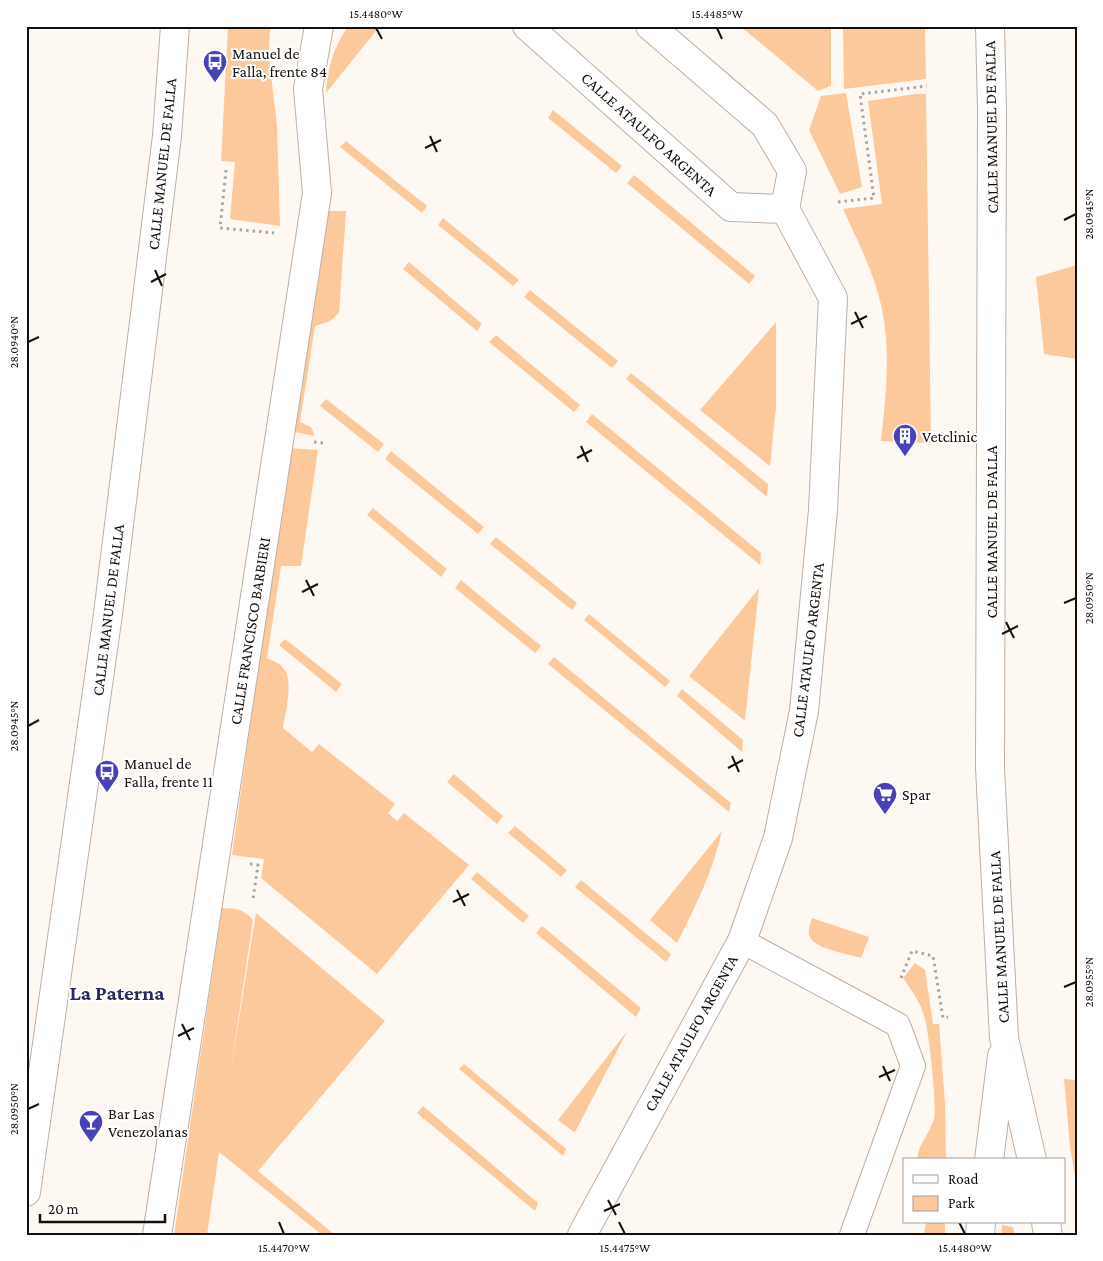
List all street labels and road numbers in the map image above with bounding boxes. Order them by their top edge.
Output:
street label: CALLE MANUEL DE FALLA [981,39,1001,214]
street label: CALLE ATAULFO ARGENTA [578,69,721,200]
street label: CALLE MANUEL DE FALLA [145,76,180,251]
street label: CALLE MANUEL DE FALLA [983,445,1000,619]
street label: CALLE MANUEL DE FALLA [89,522,127,697]
street label: CALLE FRANCISCO BARBIERI [227,536,273,726]
street label: CALLE ATAULFO ARGENTA [789,561,827,738]
street label: CALLE MANUEL DE FALLA [986,849,1012,1024]
street label: CALLE ATAULFO ARGENTA [641,951,742,1114]

